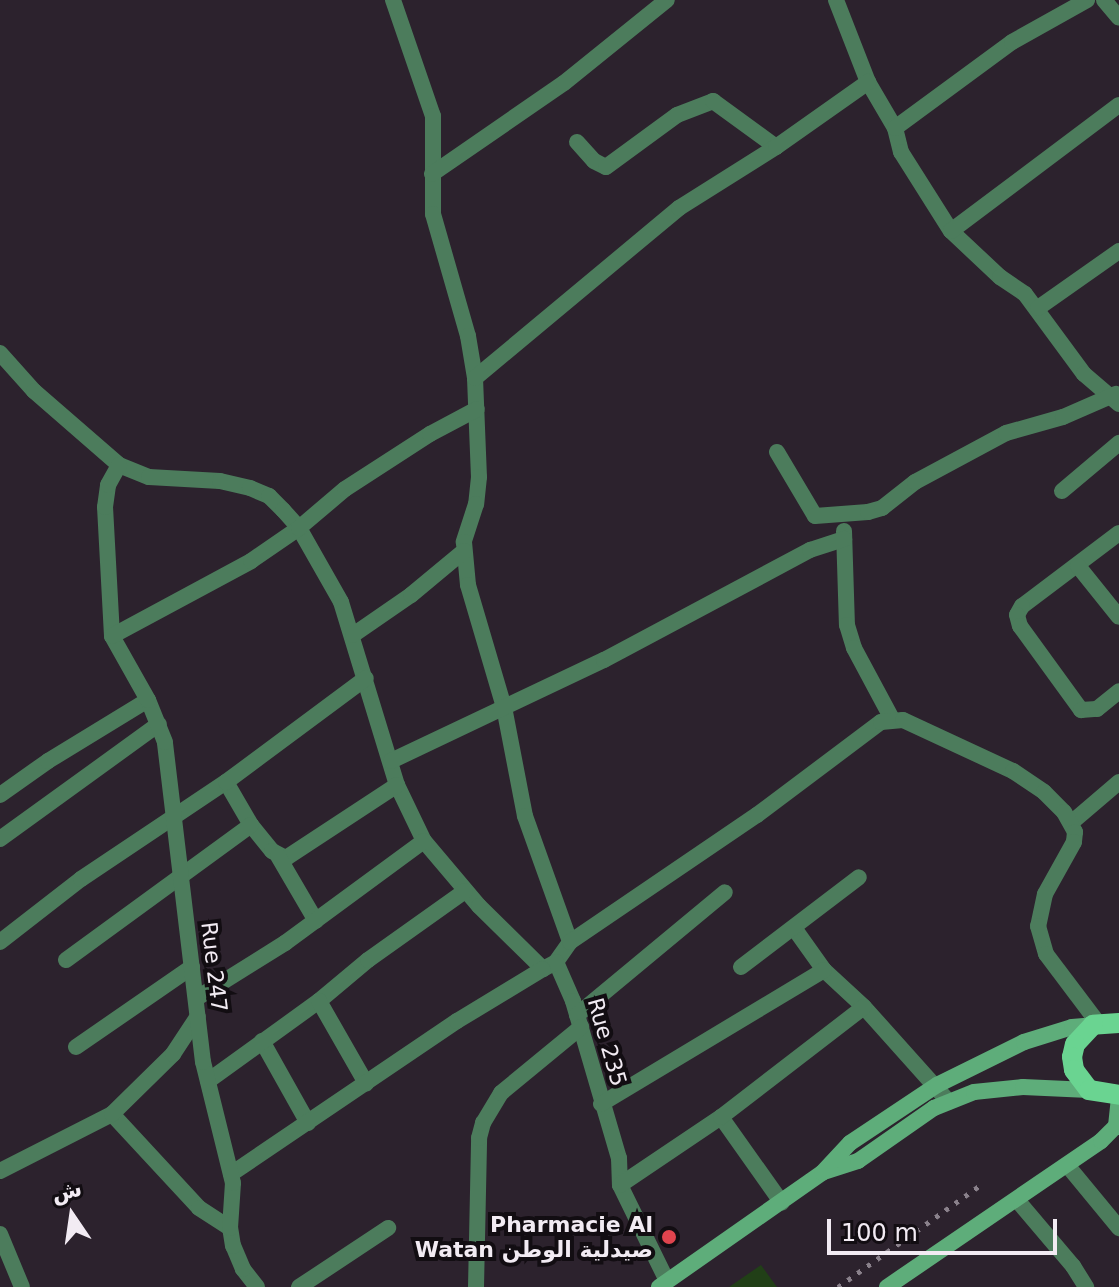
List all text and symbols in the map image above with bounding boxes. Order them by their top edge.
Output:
street label: Rue 247 [195,920,233,1014]
street label: Rue 235 [582,995,632,1089]
north arrow [32,1175,112,1255]
text: ش [49,1176,84,1207]
scale bar [831,1203,1061,1253]
place label: Pharmacie Al Watan صيدلية الوطن [415,1211,653,1262]
text: 100 m [841,1219,918,1247]
marker: Pharmacie Al Watan صيدلية الوطن [660,1228,678,1246]

